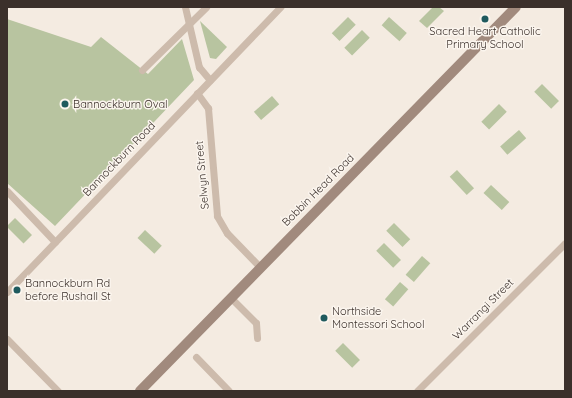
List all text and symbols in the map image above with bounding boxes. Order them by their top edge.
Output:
marker: Sacred Heart Catholic Primary School [480,14,490,24]
place label: Sacred Heart Catholic Primary School [429,25,541,51]
place label: Bannockburn Oval [73,97,168,111]
marker: Bannockburn Oval [60,99,70,109]
street label: Bannockburn Road [80,119,158,199]
street label: Selwyn Street [192,140,212,210]
street label: Bobbin Head Road [279,151,357,229]
street label: Warrangi Street [450,276,516,342]
place label: Bannockburn Rd before Rushall St [25,277,111,303]
marker: Bannockburn Rd before Rushall St [12,285,22,295]
place label: Northside Montessori School [332,305,424,331]
marker: Northside Montessori School [319,313,329,323]

